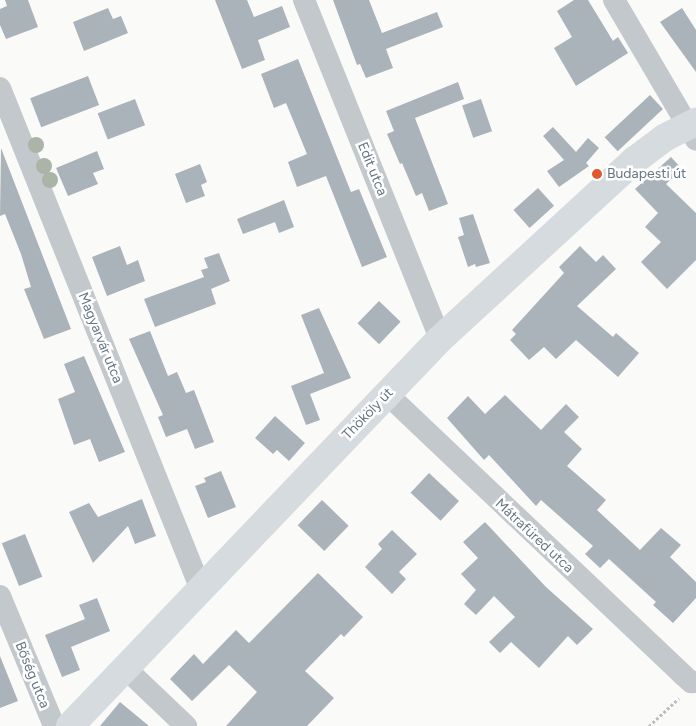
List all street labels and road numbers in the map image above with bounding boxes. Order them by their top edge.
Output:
street label: Edit utca [354,140,390,198]
street label: Magyarvár utca [74,290,126,386]
street label: Thököly út [339,385,397,443]
street label: Mátrafüred utca [491,495,577,577]
street label: Bőség utca [11,639,53,711]

